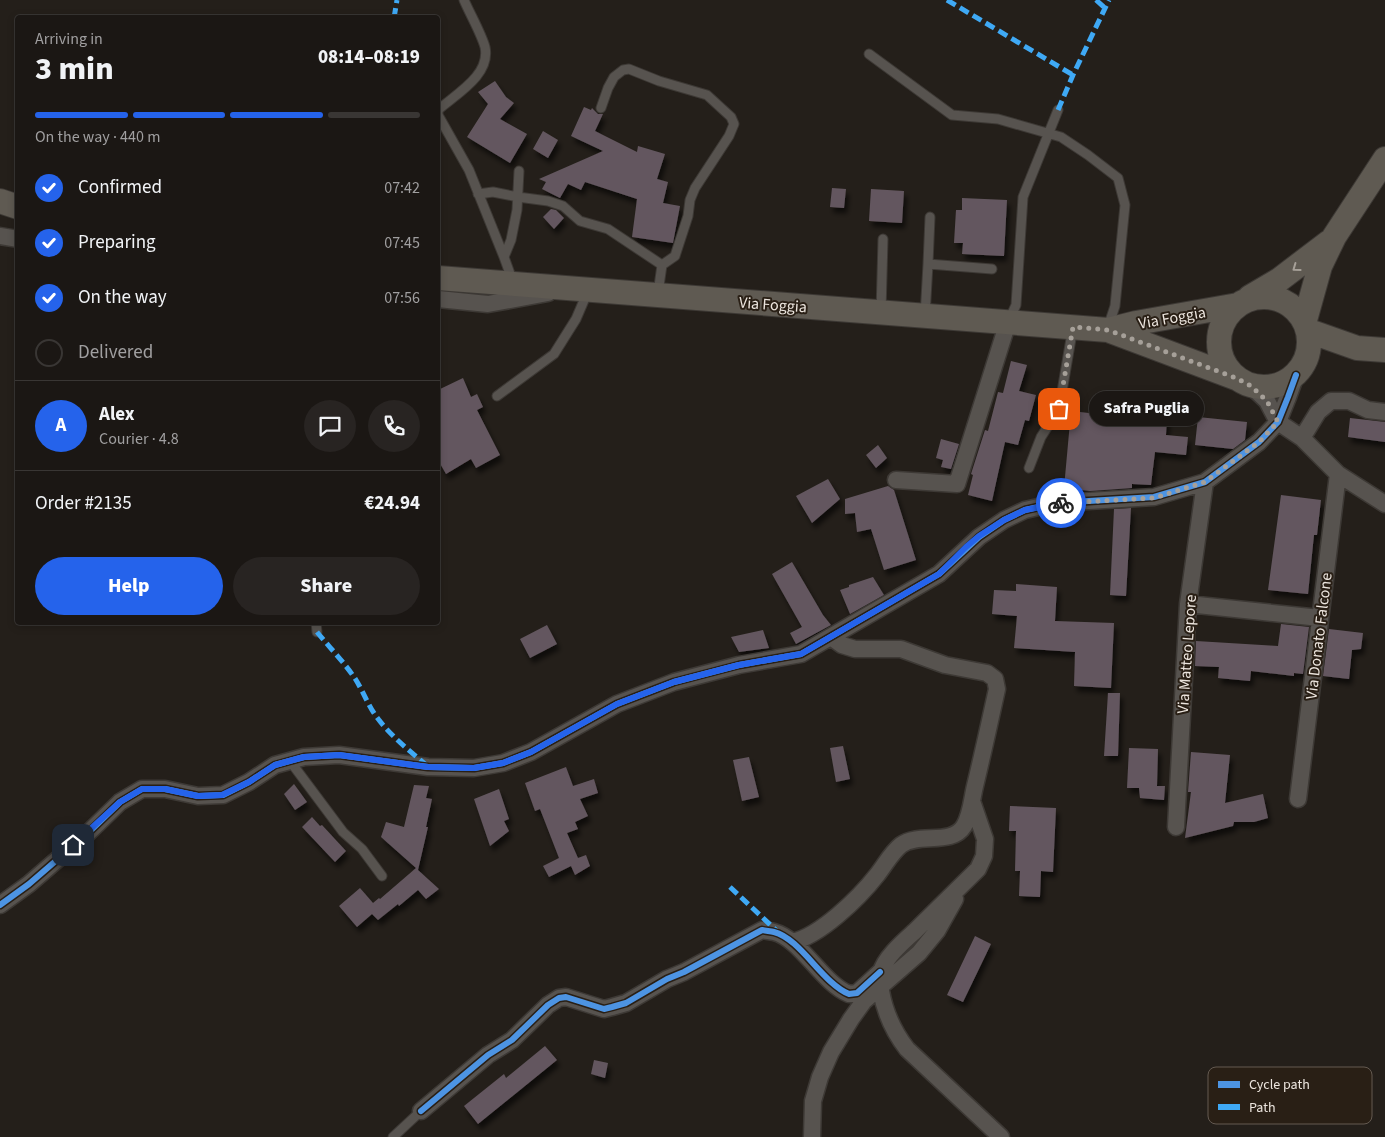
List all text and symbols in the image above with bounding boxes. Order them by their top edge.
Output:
text: Arriving in [35,28,103,50]
text: 08:14–08:19 [318,44,420,71]
text: 3 min [35,46,114,92]
text: On the way · 440 m [35,126,160,148]
icon: check [35,174,63,202]
text: Confirmed [78,174,162,201]
text: 07:42 [384,177,420,199]
icon: check [35,229,63,257]
text: Preparing [78,229,156,256]
text: 07:45 [384,232,420,254]
one-way arrow [1293,262,1302,270]
icon: check [35,284,63,312]
text: On the way [78,284,167,311]
text: 07:56 [384,287,420,309]
street label: Via Foggia [738,292,808,318]
street label: Via Foggia [1137,301,1208,335]
text: Delivered [78,339,153,366]
pin [1038,388,1080,430]
callout: Safra Puglia [1089,392,1204,426]
icon: bag [1045,395,1073,423]
text: Safra Puglia [1104,397,1189,419]
button: chat [304,400,356,452]
button: phone [368,400,420,452]
text: Alex [99,401,135,428]
text: A [56,412,66,439]
text: Courier · 4.8 [99,428,179,450]
courier [1036,478,1086,528]
icon: bike [1047,489,1075,517]
text: Order #2135 [35,490,132,517]
text: €24.94 [364,490,420,517]
button: Help [35,557,223,615]
button: Share [233,557,420,615]
street label: Via Donato Falcone [1300,571,1338,701]
street label: Via Matteo Lepore [1172,594,1202,714]
pin [52,824,94,866]
icon: home [59,831,87,859]
legend [1208,1067,1372,1124]
text: Cycle path [1249,1075,1310,1095]
text: Path [1249,1098,1276,1118]

